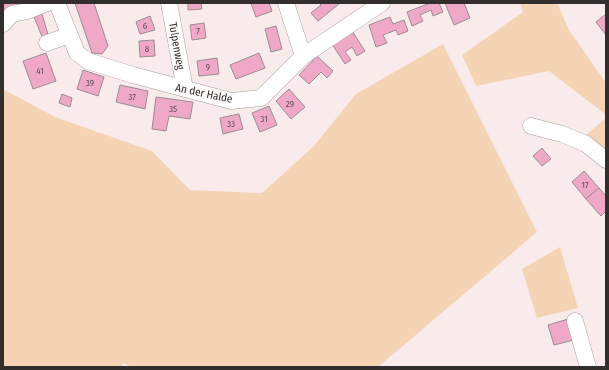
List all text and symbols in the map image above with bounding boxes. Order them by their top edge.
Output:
house number: 6 [143,21,148,31]
street label: Tulpenweg [166,21,187,72]
house number: 7 [196,26,200,36]
house number: 8 [145,44,150,54]
house number: 9 [206,62,210,72]
house number: 41 [36,66,44,76]
house number: 39 [86,78,94,88]
street label: An der Halde [174,81,234,106]
house number: 37 [128,92,136,102]
house number: 29 [286,99,294,109]
house number: 35 [169,104,177,114]
house number: 31 [260,114,268,124]
house number: 33 [227,119,235,129]
house number: 17 [581,180,589,190]

